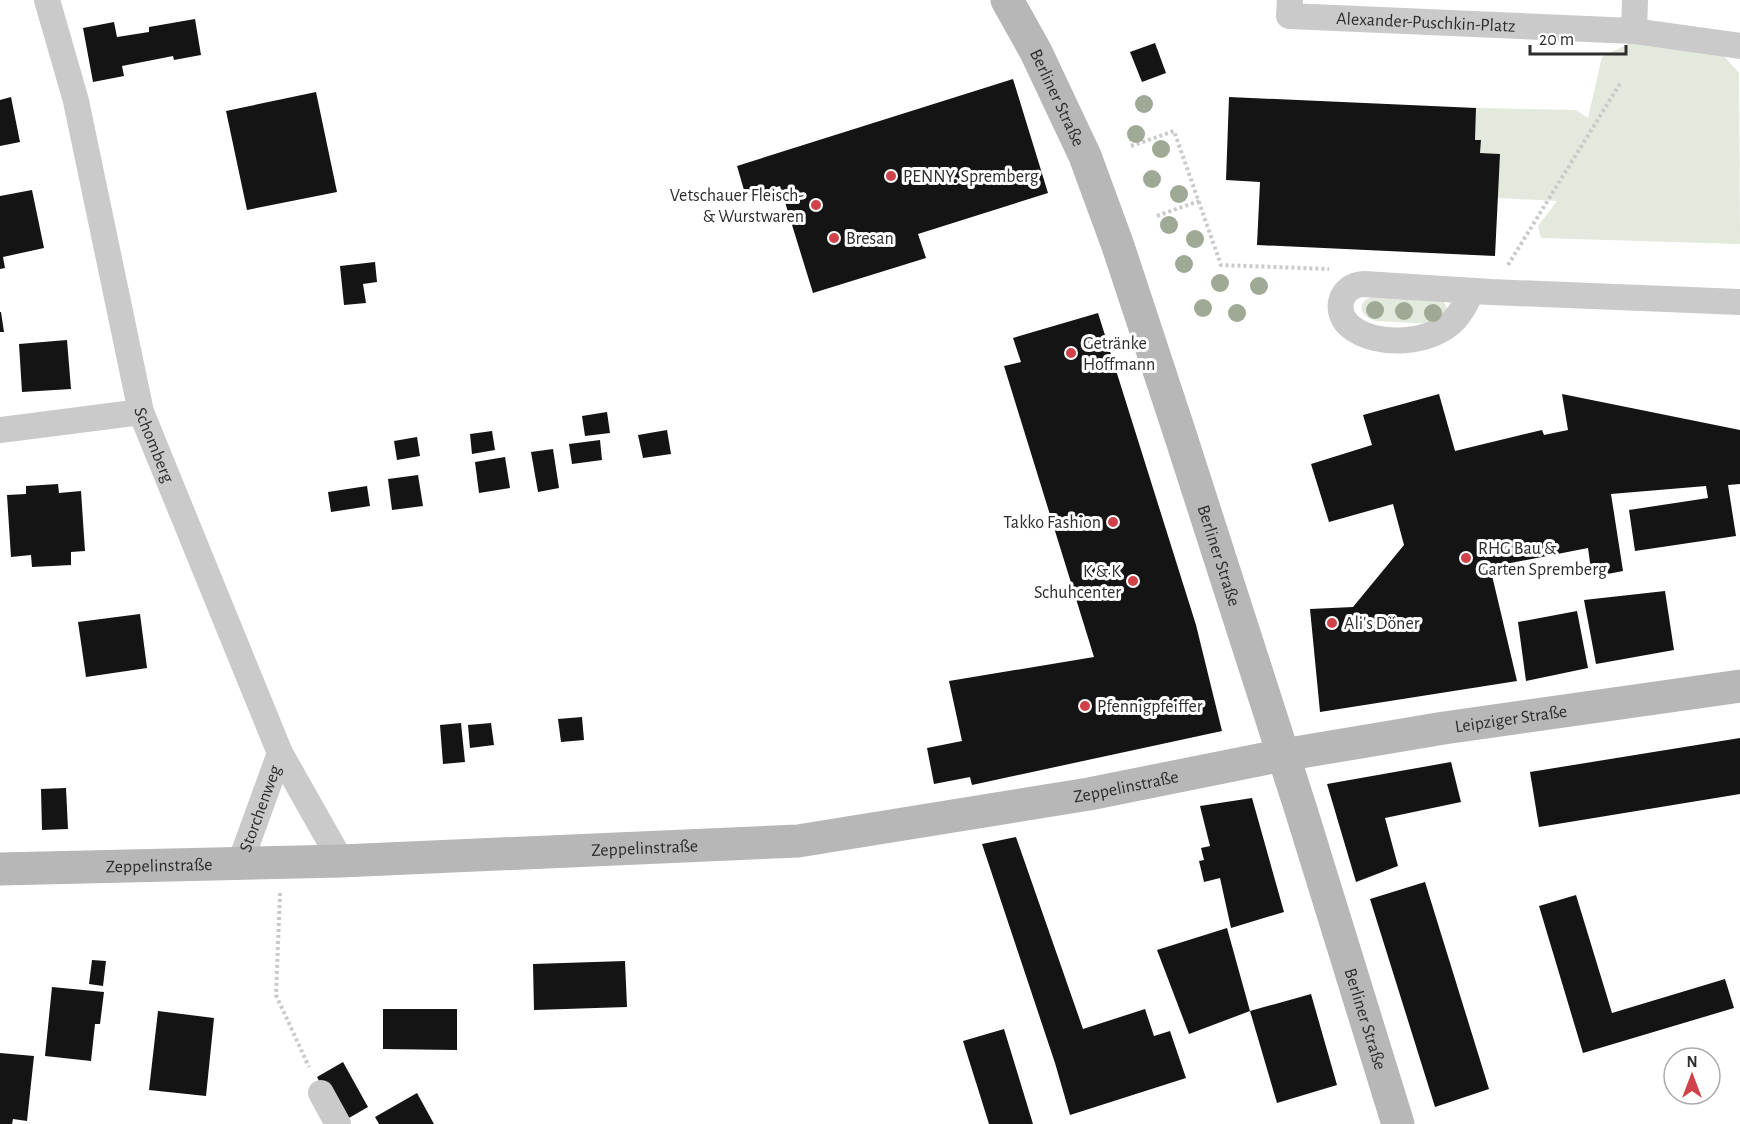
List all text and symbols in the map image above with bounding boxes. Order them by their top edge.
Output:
street label: Alexander-Puschkin-Platz [1336,10,1516,36]
scale bar [1530,18,1626,56]
text: 20 m [1539,31,1574,49]
street label: Berliner Straße [1026,47,1087,150]
place label: PENNY. Spremberg [903,168,1039,186]
marker: PENNY. Spremberg [884,169,898,183]
place label: Vetschauer Fleisch- & Wurstwaren [670,187,804,226]
marker: Vetschauer Fleisch- & Wurstwaren [809,198,823,212]
place label: Bresan [846,230,894,248]
marker: Bresan [827,231,841,245]
place label: Getränke Hoffmann [1083,335,1155,374]
marker: Getränke Hoffmann [1064,346,1078,360]
street label: Schomberg [130,406,177,485]
street label: Berliner Straße [1193,503,1243,609]
place label: Takko Fashion [1003,514,1101,532]
marker: Takko Fashion [1106,515,1120,529]
place label: RHG Bau & Garten Spremberg [1478,540,1607,579]
marker: RHG Bau & Garten Spremberg [1459,551,1473,565]
place label: K & K Schuhcenter [1034,563,1121,602]
marker: K & K Schuhcenter [1126,574,1140,588]
place label: Ali's Döner [1344,615,1420,633]
marker: Ali's Döner [1325,616,1339,630]
place label: Pfennigpfeiffer [1097,698,1203,716]
marker: Pfennigpfeiffer [1078,699,1092,713]
street label: Leipziger Straße [1454,703,1568,736]
street label: Storchenweg [237,763,285,855]
street label: Zeppelinstraße [1072,768,1180,806]
street label: Zeppelinstraße [591,837,698,860]
street label: Zeppelinstraße [105,856,213,877]
street label: Berliner Straße [1340,966,1389,1072]
north arrow [1662,1046,1722,1106]
text: N [1686,1054,1698,1070]

